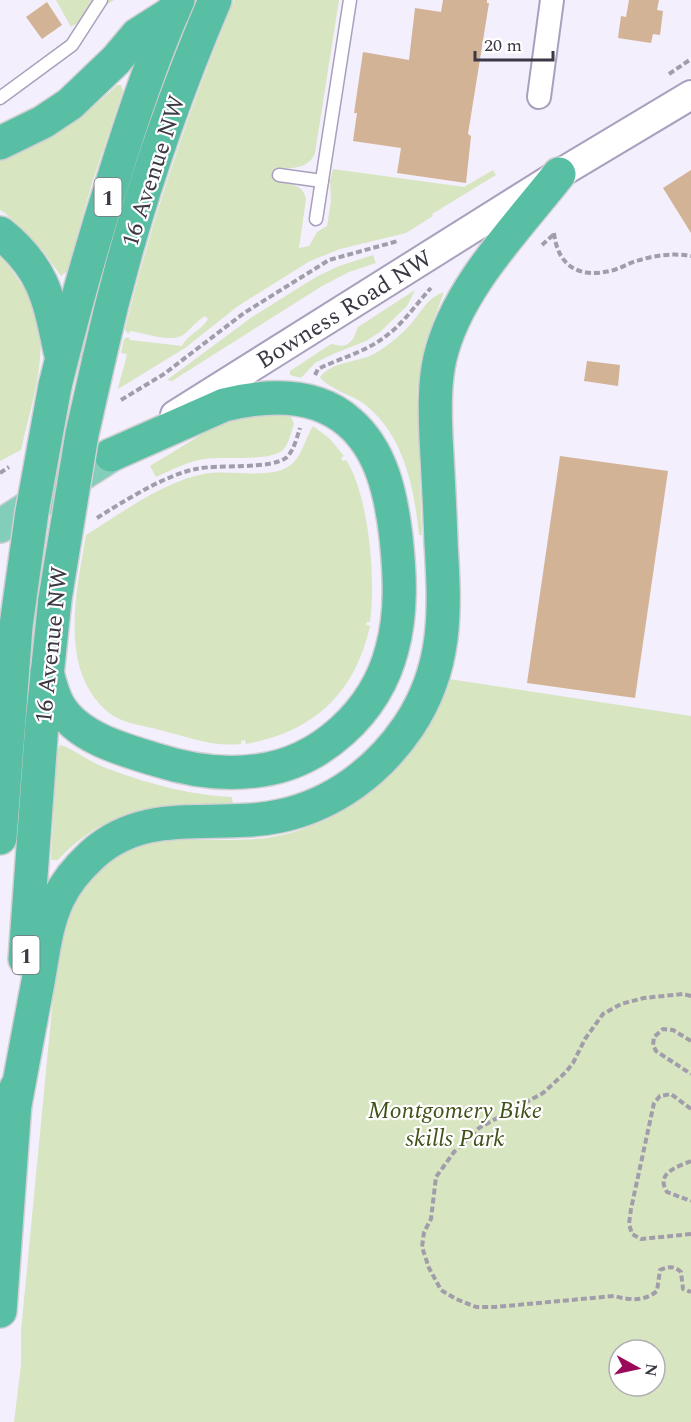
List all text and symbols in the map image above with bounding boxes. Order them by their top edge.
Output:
scale bar [475,24,553,62]
text: 20 m [484,32,522,59]
street label: 16 Avenue NW [112,90,196,252]
road number: 1 [94,178,122,216]
street label: Bowness Road NW [249,241,440,379]
street label: 16 Avenue NW [26,564,78,725]
road number: 1 [12,936,40,974]
park label: Montgomery Bike skills Park [368,1093,542,1157]
north arrow [607,1338,667,1398]
text: N [638,1362,664,1378]

